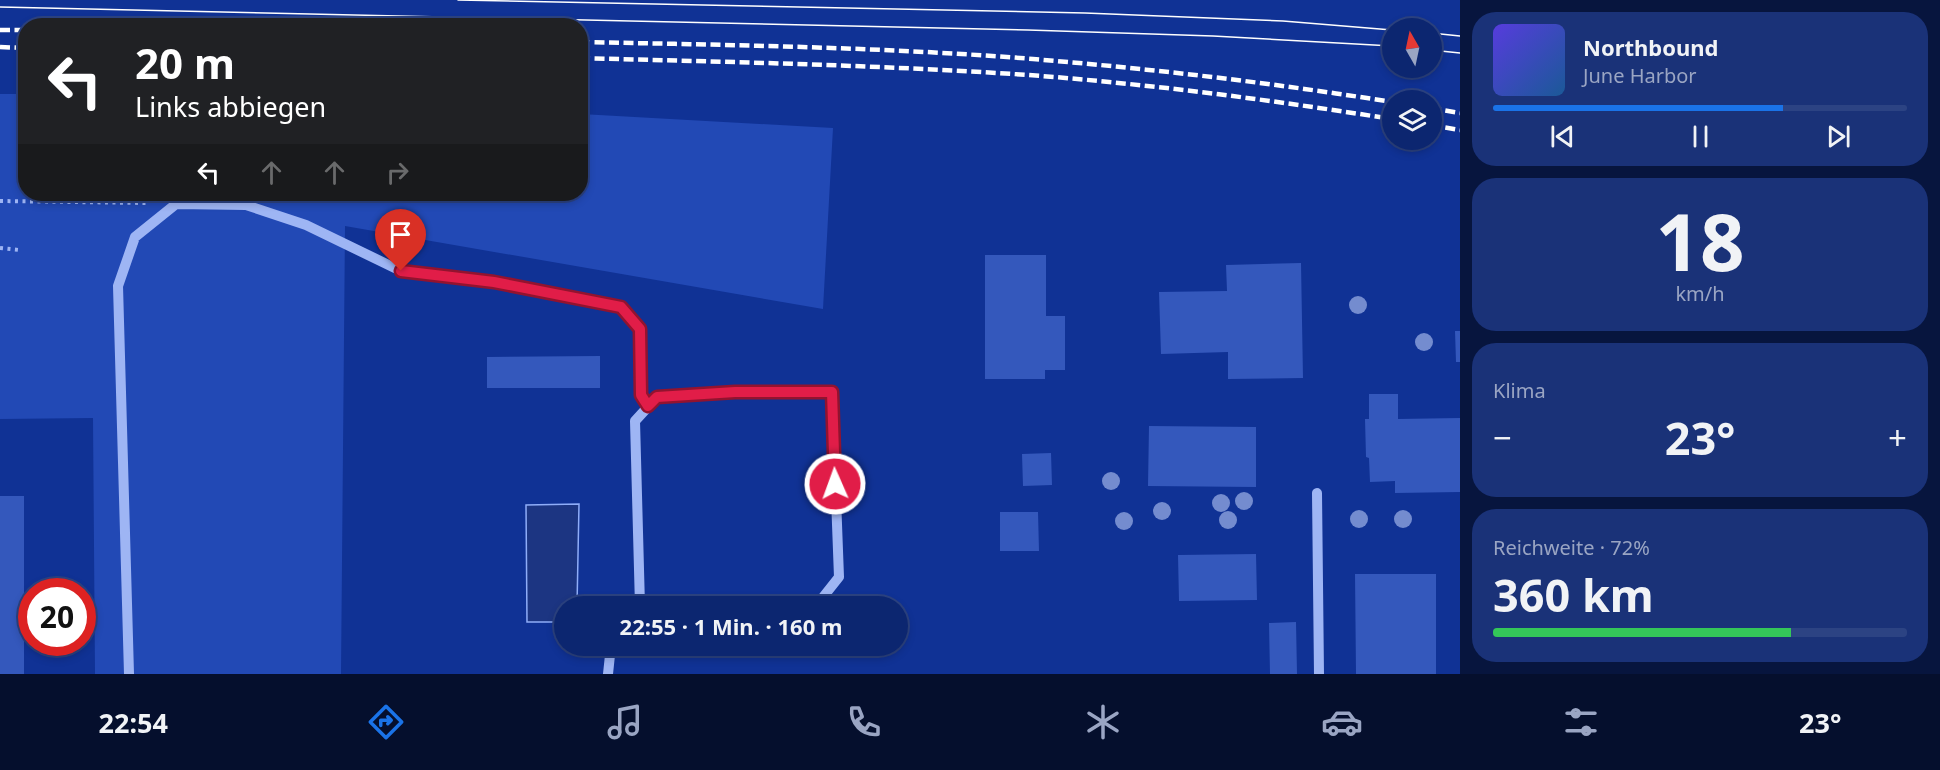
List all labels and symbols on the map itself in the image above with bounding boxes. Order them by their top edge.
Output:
north arrow [1382,18,1442,78]
pin [375,209,426,271]
position arrow [803,452,867,516]
speed limit sign: 20 [18,578,96,656]

